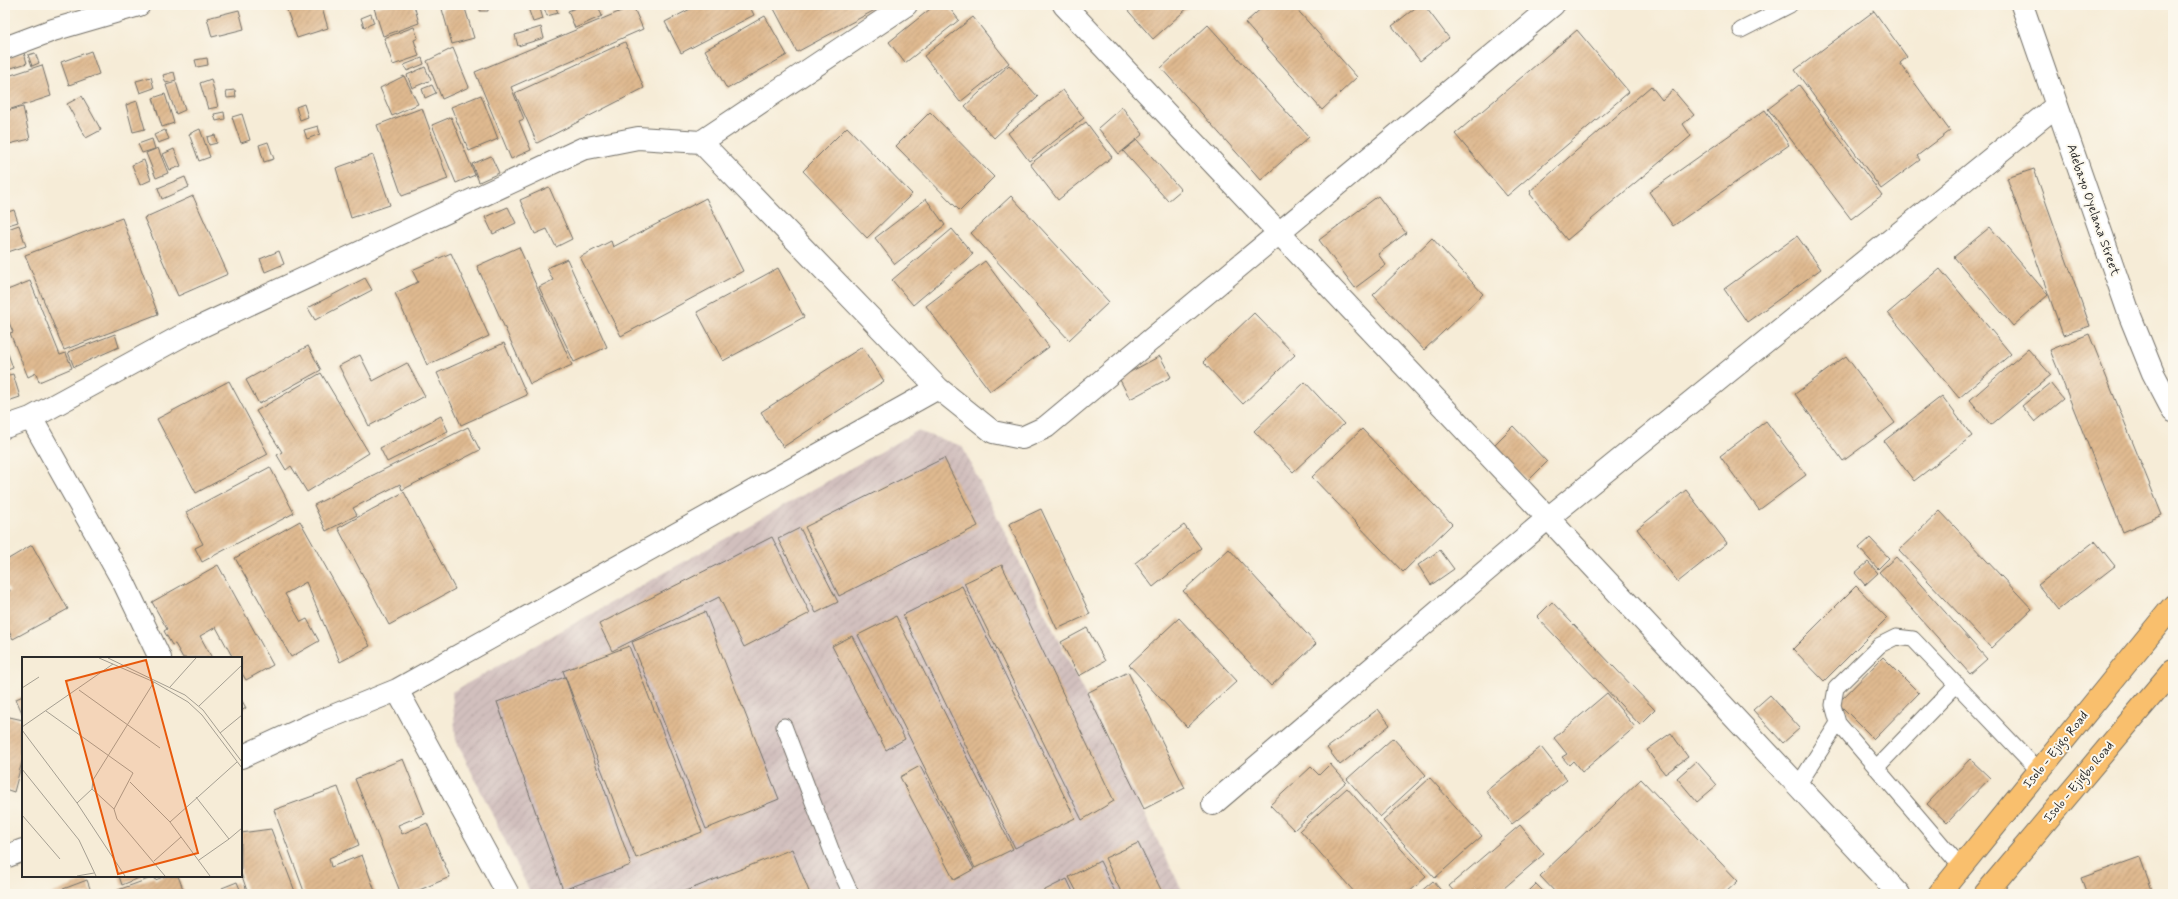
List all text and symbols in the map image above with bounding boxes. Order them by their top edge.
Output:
street label: Adebayo Oyelana Street [2062,142,2124,279]
inset map [22,657,242,877]
street label: Isolo - Ejigo Road [2020,708,2094,793]
street label: Isolo - Ejigbo Road [2040,738,2120,828]

